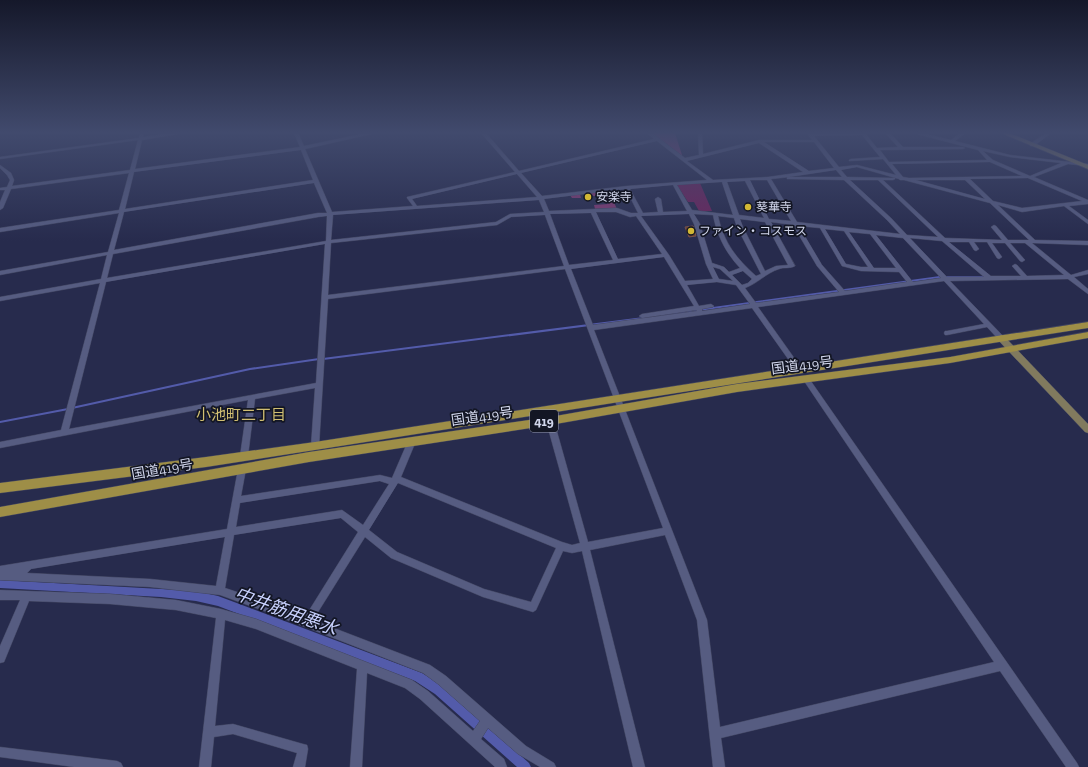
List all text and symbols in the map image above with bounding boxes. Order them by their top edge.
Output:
place label: 安楽寺 [596,190,632,204]
marker: 安楽寺 [583,192,593,202]
place label: 葵華寺 [756,200,792,214]
marker: 葵華寺 [743,202,753,212]
place label: ファイン・コスモス [699,224,807,238]
marker: ファイン・コスモス [686,226,696,236]
street label: 国道419号 [770,353,834,378]
street label: 国道419号 [450,404,514,429]
district label: 小池町二丁目 [196,406,286,424]
road number: 419 [530,410,558,432]
street label: 国道419号 [130,456,194,483]
water label: 中井筋用悪水 [231,582,342,640]

